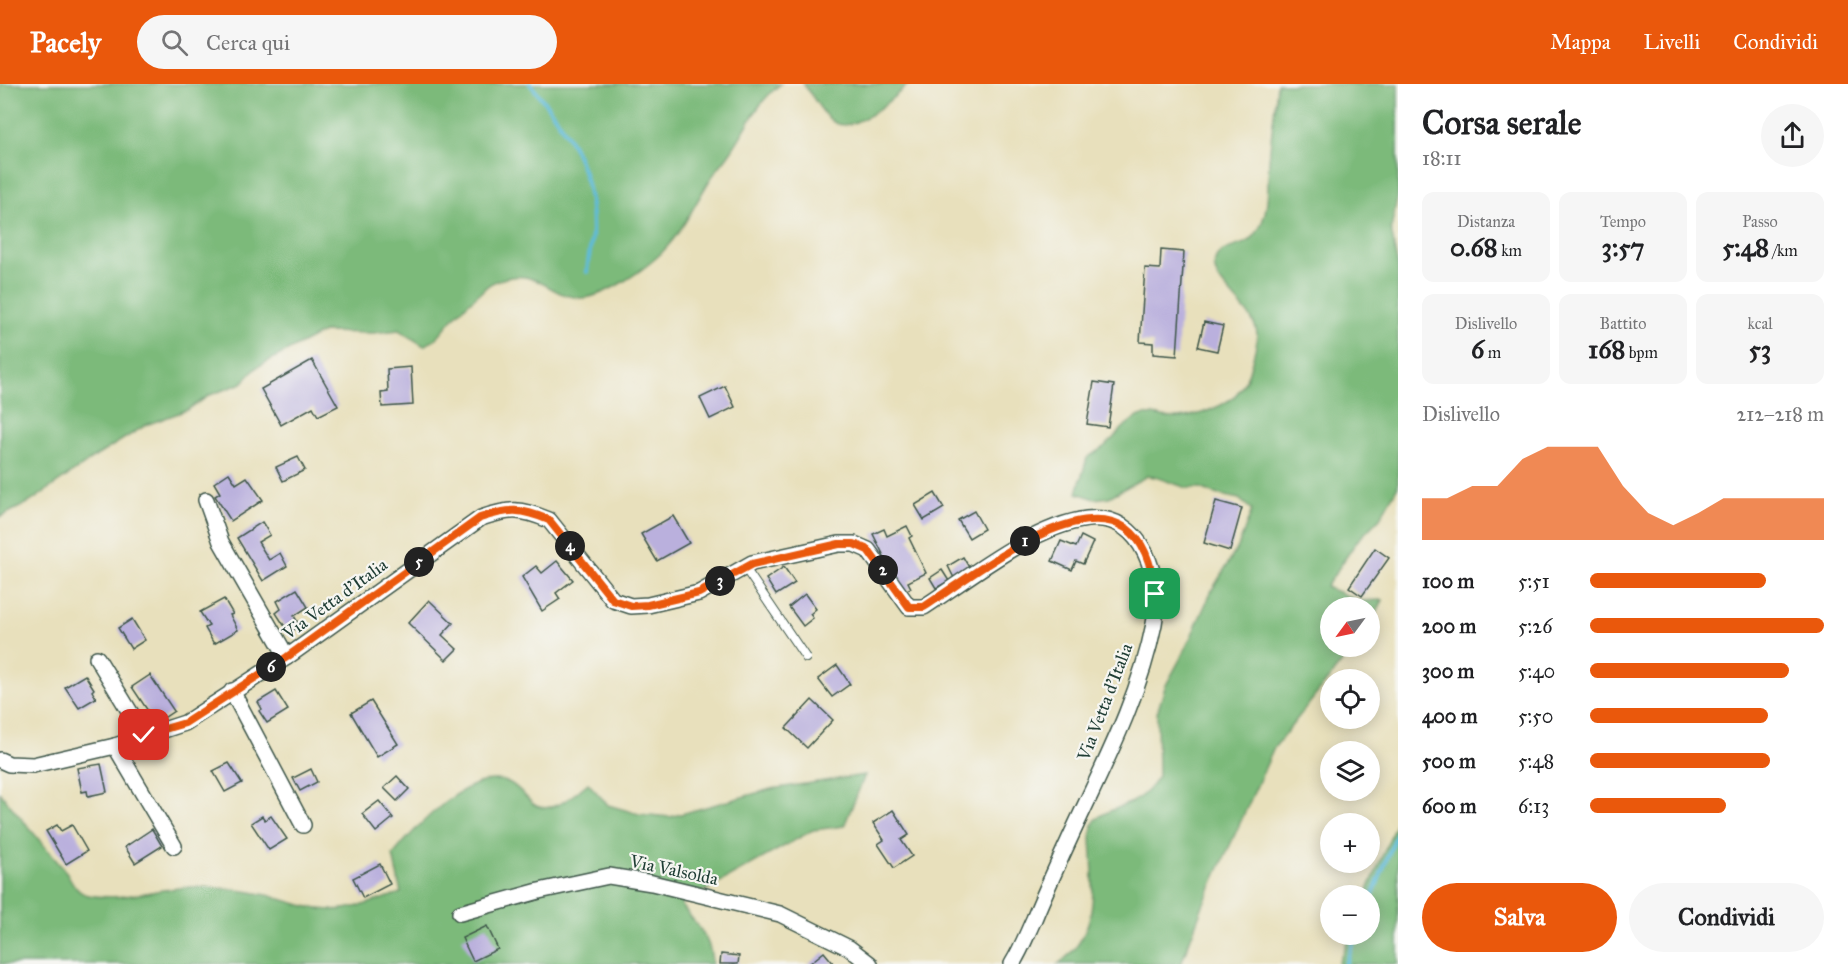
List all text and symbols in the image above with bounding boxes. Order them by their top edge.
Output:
search box [137,15,557,69]
text: Pacely [30,25,101,60]
icon: search [158,26,191,59]
text: Cerca qui [206,29,290,56]
text: Mappa [1550,29,1611,55]
text: Livelli [1644,29,1700,55]
text: Condividi [1733,29,1818,55]
text: Corsa serale [1422,103,1581,143]
button: share [1761,104,1824,167]
text: 18:11 [1422,146,1461,170]
text: Distanza [1457,212,1515,231]
text: Tempo [1600,212,1646,231]
text: Passo [1742,212,1778,231]
text: 0.68 [1450,231,1498,263]
text: 3:57 [1602,231,1644,263]
text: 5:48 [1722,231,1769,263]
text: km [1498,241,1522,260]
text: /km [1769,241,1798,260]
text: Dislivello [1455,314,1517,333]
text: Battito [1600,314,1646,333]
text: kcal [1747,314,1773,333]
text: 6 [1471,333,1484,365]
text: 168 [1588,333,1625,365]
text: 53 [1749,333,1771,365]
text: m [1484,343,1501,362]
text: bpm [1625,343,1658,362]
text: Dislivello [1422,402,1500,426]
text: 212–218 m [1736,402,1824,426]
pin: 1 [1010,526,1040,556]
pin: 4 [555,531,585,561]
text: 1 [1022,531,1028,550]
text: 4 [566,536,574,555]
pin: 5 [404,547,434,577]
text: 5 [415,552,423,571]
street label: Via Vetta d'Italia [278,553,392,645]
pin: 2 [868,555,898,585]
text: 2 [879,560,887,579]
pin: 3 [705,566,735,596]
pin [1129,568,1180,619]
text: 100 m [1422,569,1474,593]
text: 5:51 [1518,569,1550,593]
text: 3 [717,571,723,590]
icon: arrive [1138,577,1171,610]
north arrow [1320,597,1380,657]
map controls [1320,597,1380,945]
text: 200 m [1422,614,1476,638]
text: 5:26 [1518,614,1552,638]
street label: Via Vetta d'Italia [1072,640,1138,765]
pin: 6 [256,652,286,682]
text: 6 [267,657,275,676]
text: 300 m [1422,659,1474,683]
text: 5:40 [1518,659,1555,683]
button: locate [1320,669,1380,729]
text: 400 m [1422,704,1478,728]
text: 5:50 [1518,704,1553,728]
pin [118,709,169,760]
icon: check [127,718,160,751]
button: layers [1320,741,1380,801]
text: 500 m [1422,749,1476,773]
text: 5:48 [1518,749,1554,773]
text: 600 m [1422,794,1477,818]
text: 6:13 [1518,794,1549,818]
button: + [1320,813,1380,873]
street label: Via Valsolda [627,850,721,890]
button: Salva [1422,883,1617,952]
button: Condividi [1629,883,1824,952]
button: − [1320,885,1380,945]

